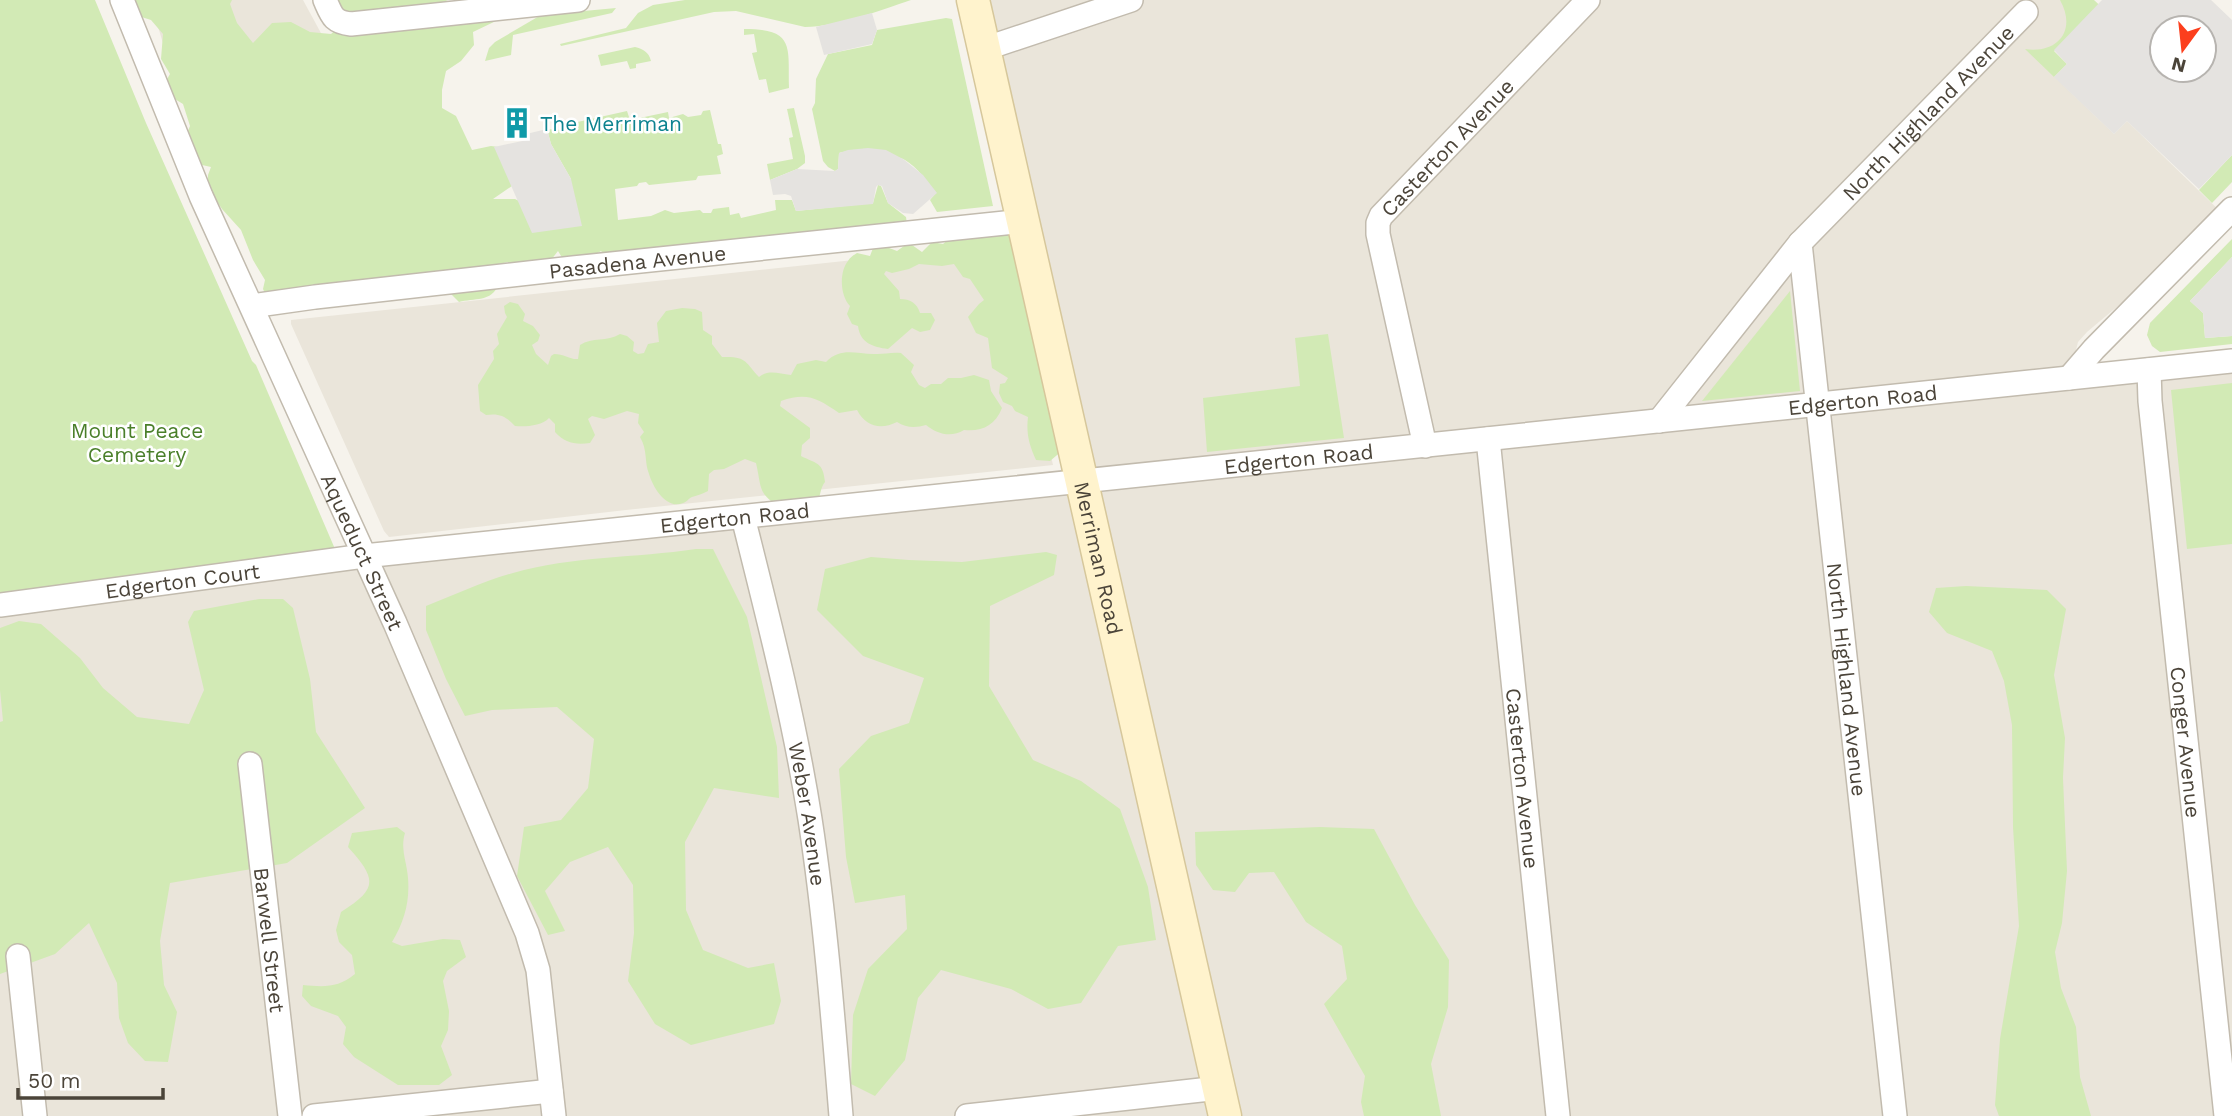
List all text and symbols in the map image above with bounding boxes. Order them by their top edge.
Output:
north arrow [2148,14,2218,84]
street label: North Highland Avenue [1837,19,2019,205]
text: N [2169,52,2189,78]
street label: Casterton Avenue [1375,73,1519,221]
building icon: The Merriman [500,106,534,140]
place label: The Merriman [540,111,682,136]
street label: Pasadena Avenue [547,240,727,283]
street label: Edgerton Road [1787,379,1939,420]
park label: Mount Peace Cemetery [71,418,203,467]
street label: Edgerton Road [1223,438,1375,479]
street label: Aqueduct Street [316,470,409,634]
street label: Merriman Road [1070,479,1128,637]
street label: Edgerton Road [659,497,811,538]
street label: Edgerton Court [103,558,261,603]
street label: North Highland Avenue [1822,561,1873,798]
street label: Conger Avenue [2166,665,2207,819]
street label: Casterton Avenue [1501,687,1545,870]
street label: Weber Avenue [784,740,832,887]
street label: Barwell Street [249,866,291,1014]
scale bar [18,1056,163,1100]
text: 50 m [28,1068,80,1093]

